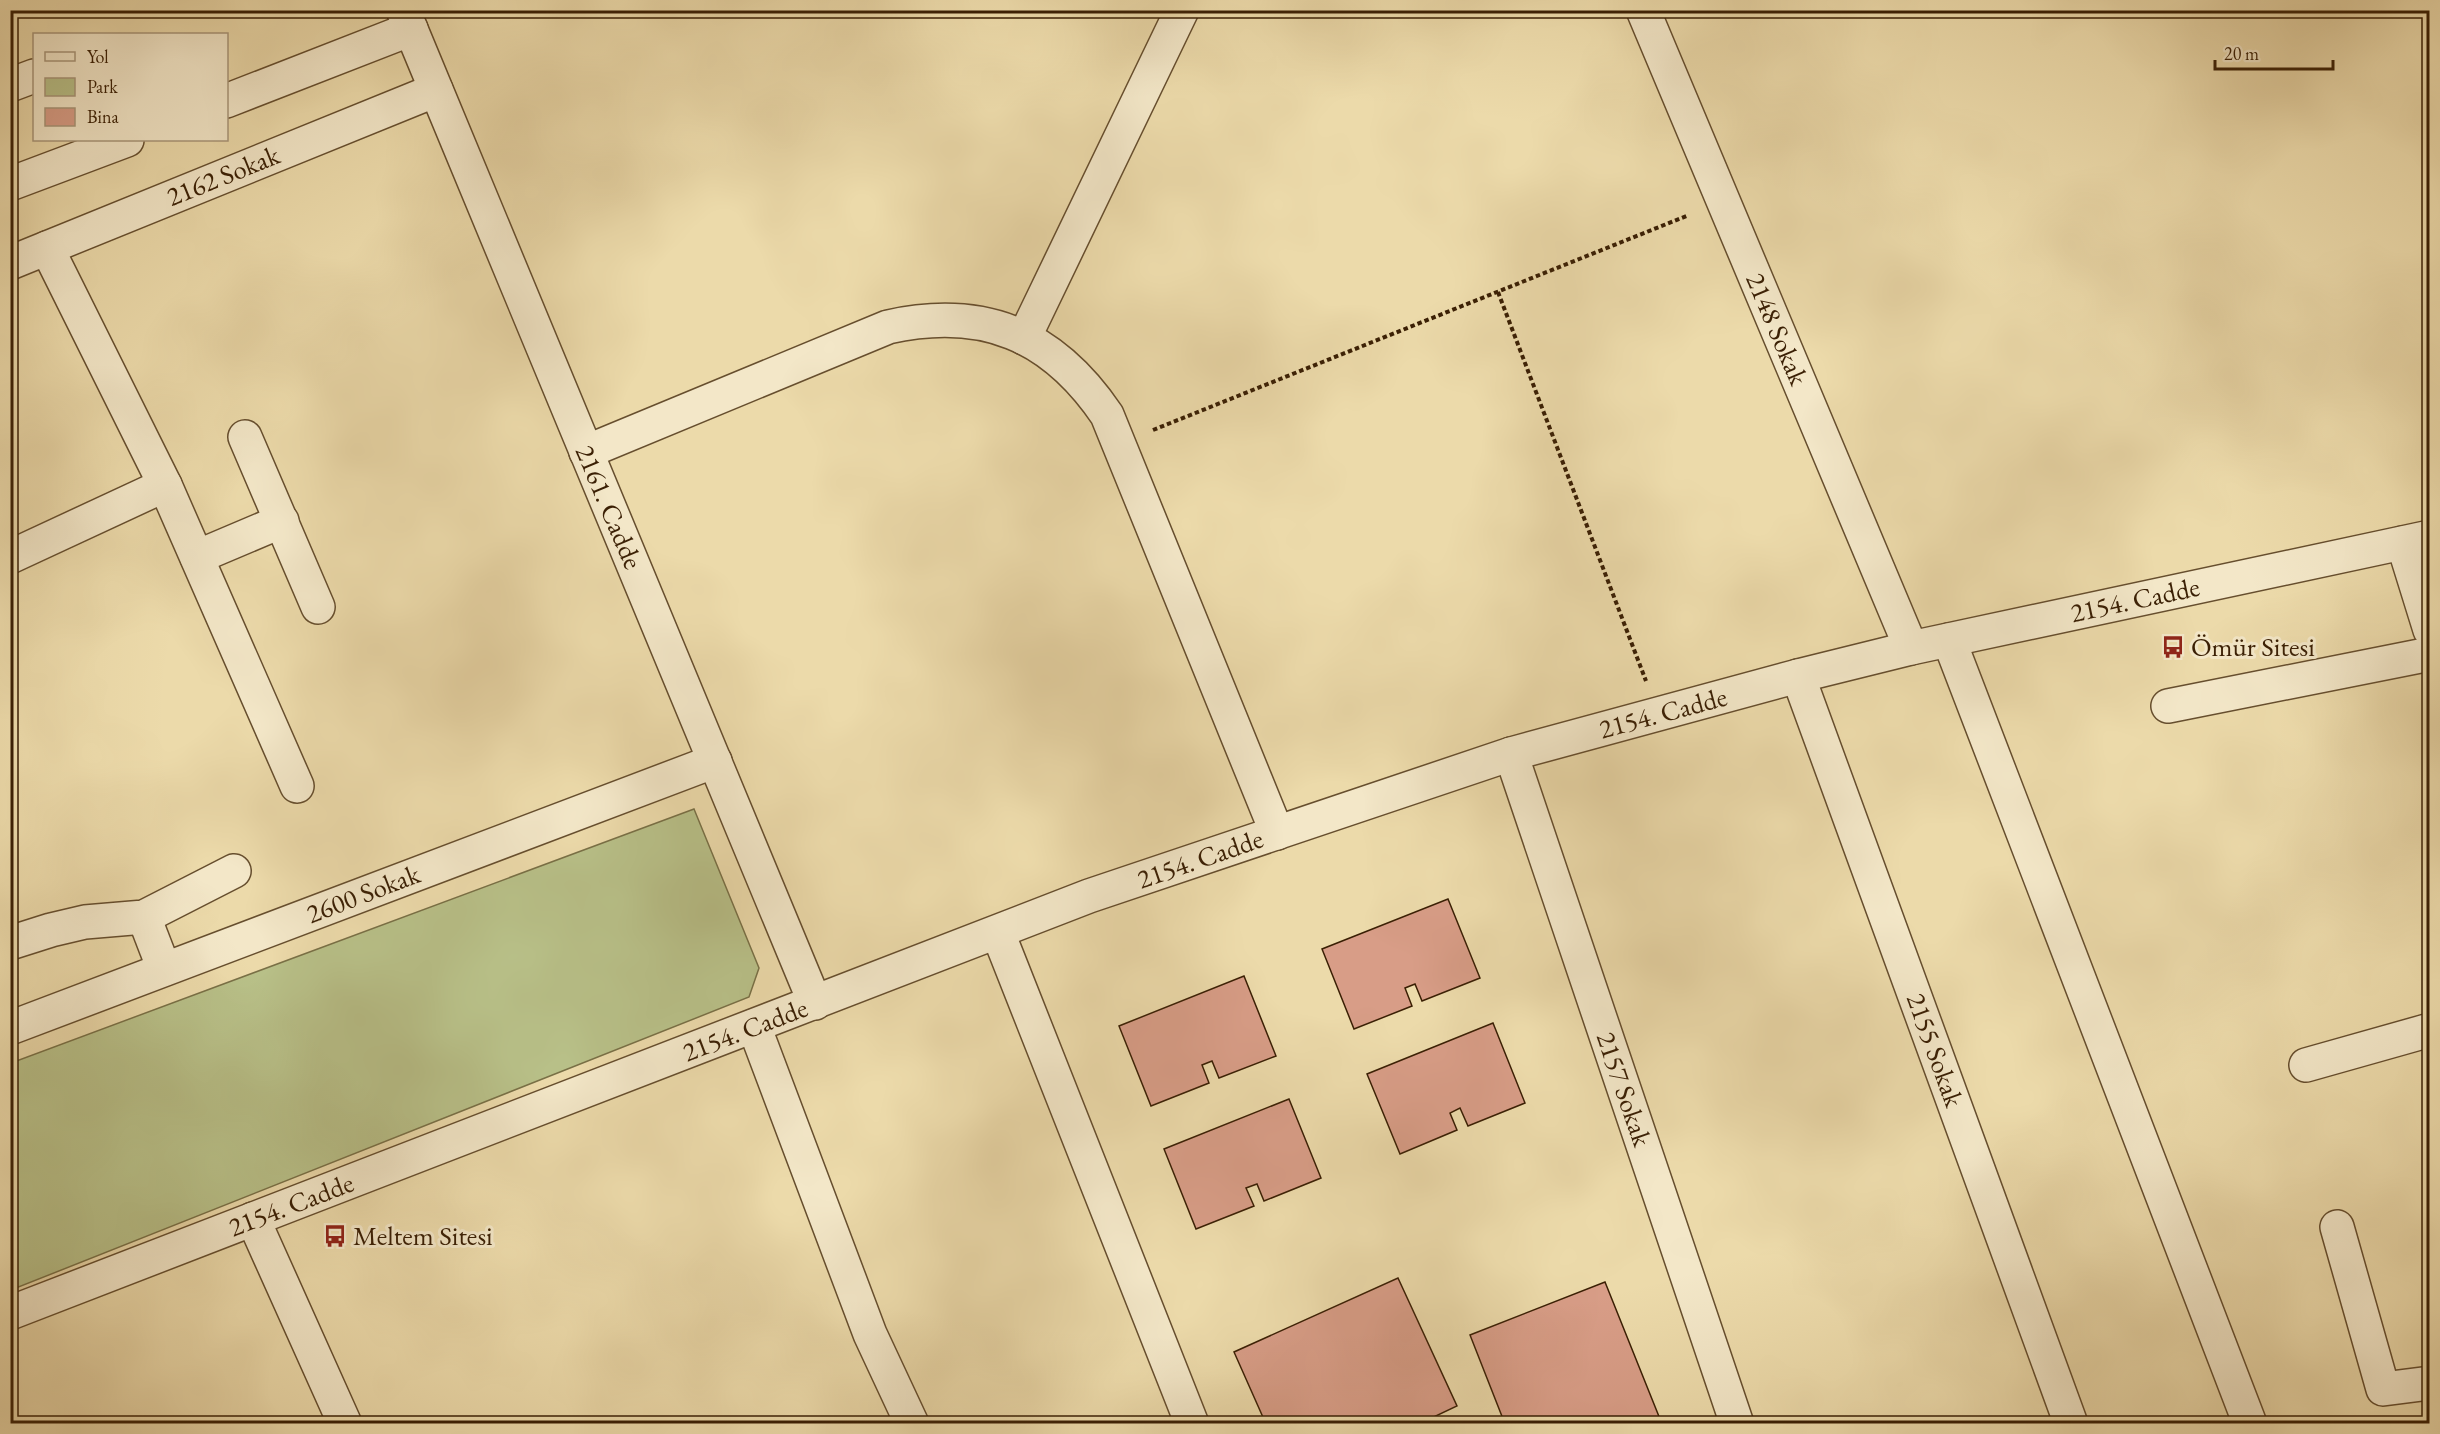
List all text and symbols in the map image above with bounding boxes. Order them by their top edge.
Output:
legend [33,33,228,141]
scale bar [2215,33,2334,71]
text: 20 m [2224,42,2259,65]
text: Yol [87,45,109,68]
text: Park [87,75,118,98]
text: Bina [87,105,119,128]
street label: 2162 Sokak [161,137,285,214]
street label: 2148 Sokak [1738,267,1817,391]
street label: 2161. Cadde [568,440,651,574]
street label: 2154. Cadde [2067,569,2203,630]
place label: Ömür Sitesi [2191,629,2315,664]
bus stop icon: Ömür Sitesi [2160,634,2186,660]
street label: 2154. Cadde [1595,679,1731,746]
street label: 2154. Cadde [1132,821,1268,896]
street label: 2600 Sokak [301,856,425,931]
street label: 2155 Sokak [1899,988,1972,1112]
street label: 2154. Cadde [677,990,812,1069]
street label: 2157 Sokak [1589,1027,1660,1151]
street label: 2154. Cadde [223,1165,358,1244]
place label: Meltem Sitesi [353,1218,493,1253]
bus stop icon: Meltem Sitesi [322,1223,348,1249]

